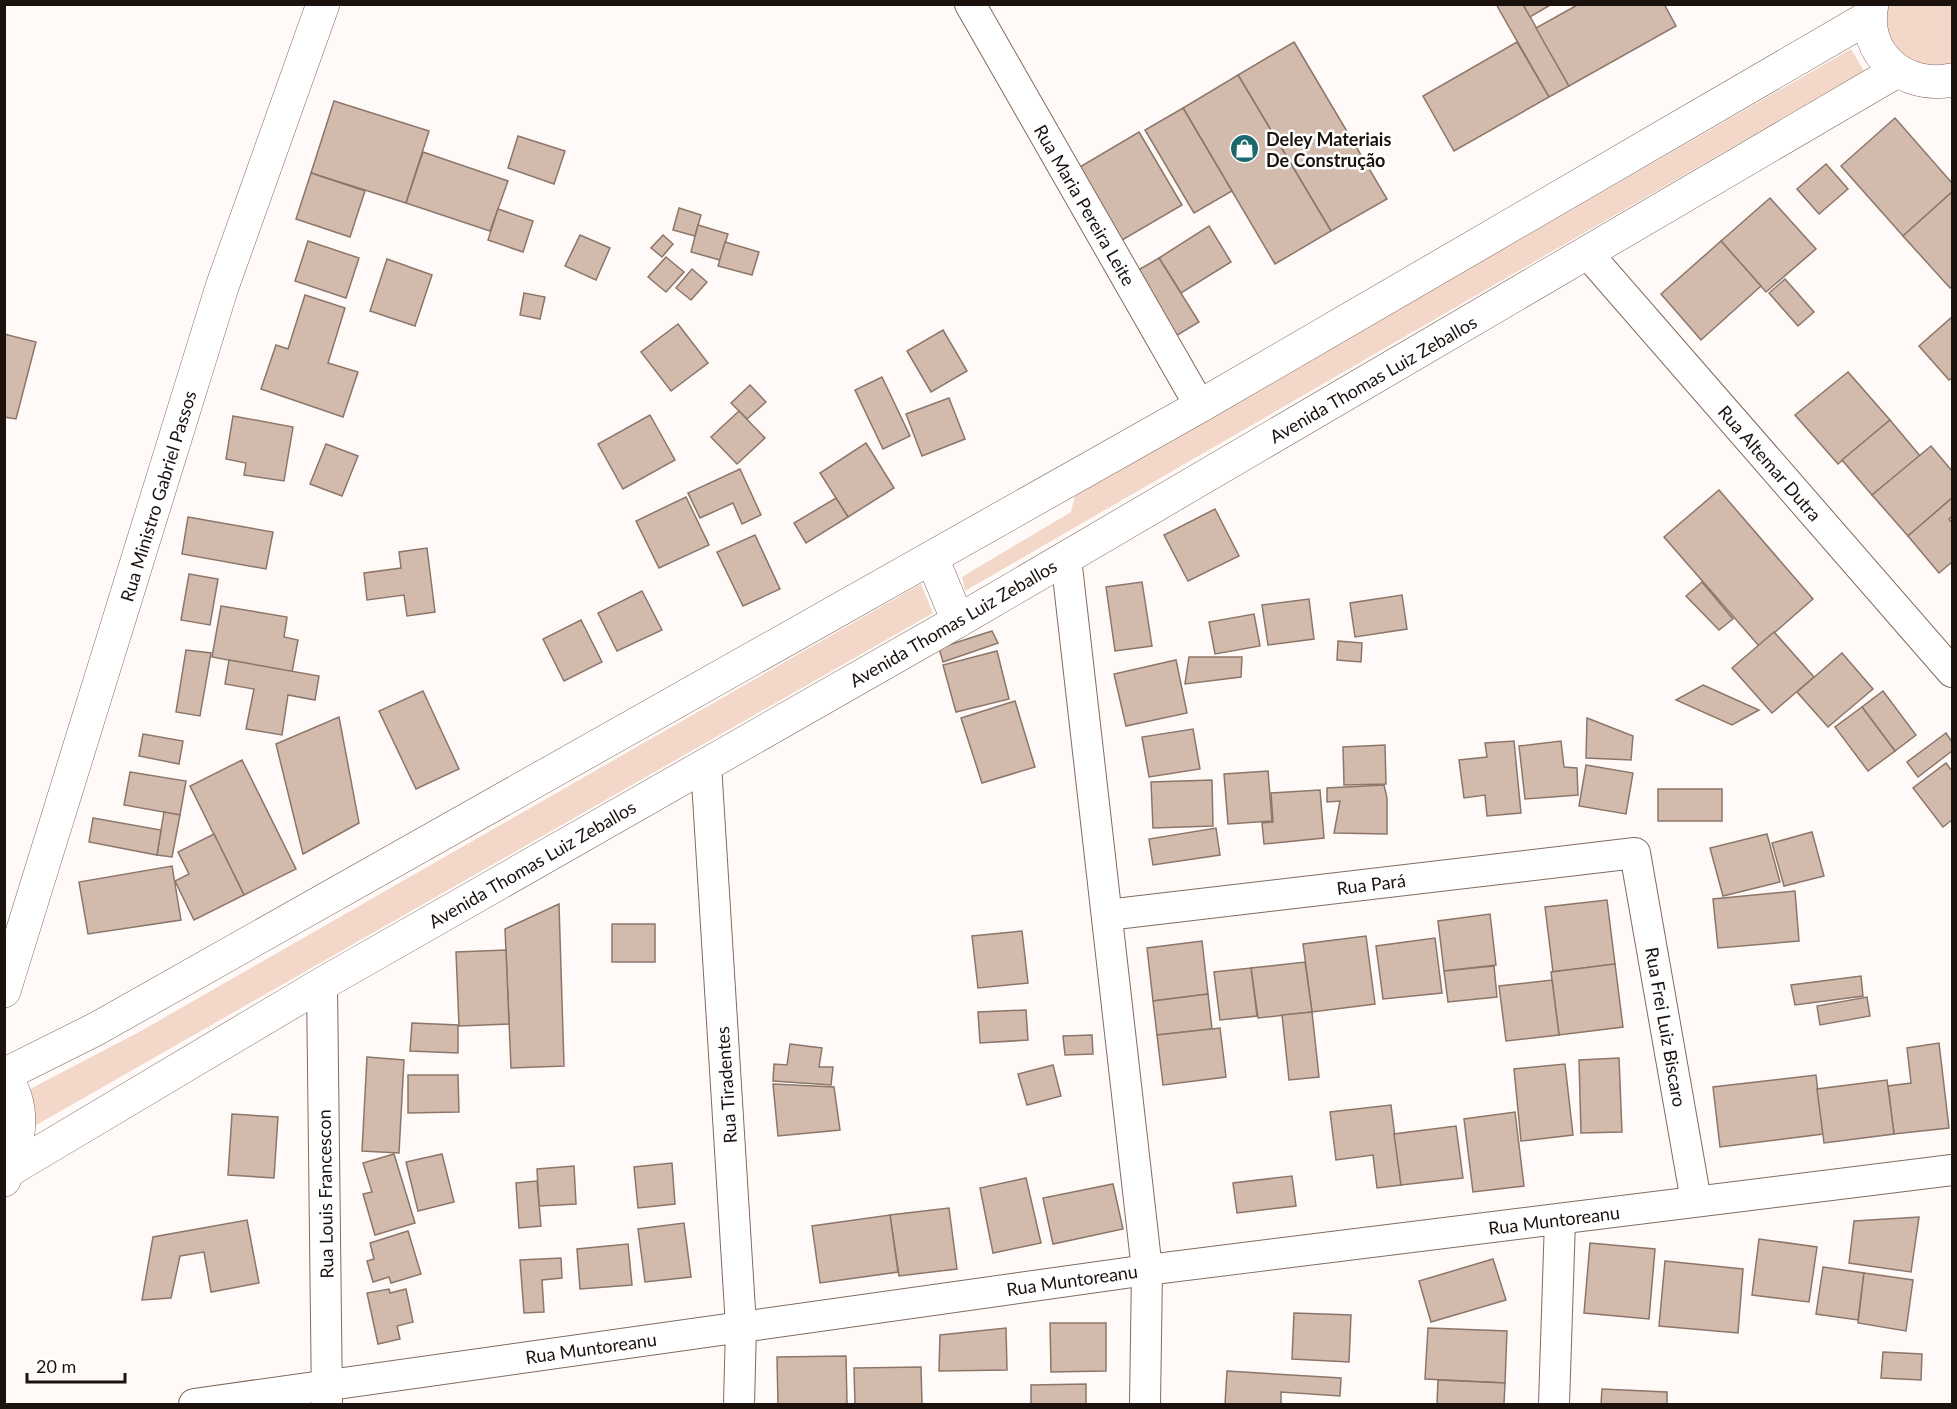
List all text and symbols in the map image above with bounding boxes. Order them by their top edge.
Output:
street label: Rua Maria Pereira Leite [1030,120,1140,290]
place label: Deley Materiais De Construção [1266,128,1391,171]
shop icon: Deley Materiais De Construção [1229,133,1261,165]
street label: Avenida Thomas Luiz Zeballos [1265,310,1481,447]
street label: Rua Ministro Gabriel Passos [115,388,201,604]
street label: Rua Altemar Dutra [1714,401,1826,525]
street label: Avenida Thomas Luiz Zeballos [845,554,1061,691]
street label: Avenida Thomas Luiz Zeballos [424,795,640,932]
street label: Rua Pará [1335,869,1407,899]
street label: Rua Frei Luiz Biscaro [1641,945,1691,1109]
street label: Rua Tiradentes [711,1025,741,1144]
street label: Rua Louis Francescon [313,1109,337,1279]
street label: Rua Muntoreanu [1487,1201,1621,1239]
street label: Rua Muntoreanu [1005,1260,1139,1300]
street label: Rua Muntoreanu [524,1328,658,1368]
scale bar [27,1346,124,1384]
text: 20 m [36,1355,76,1377]

